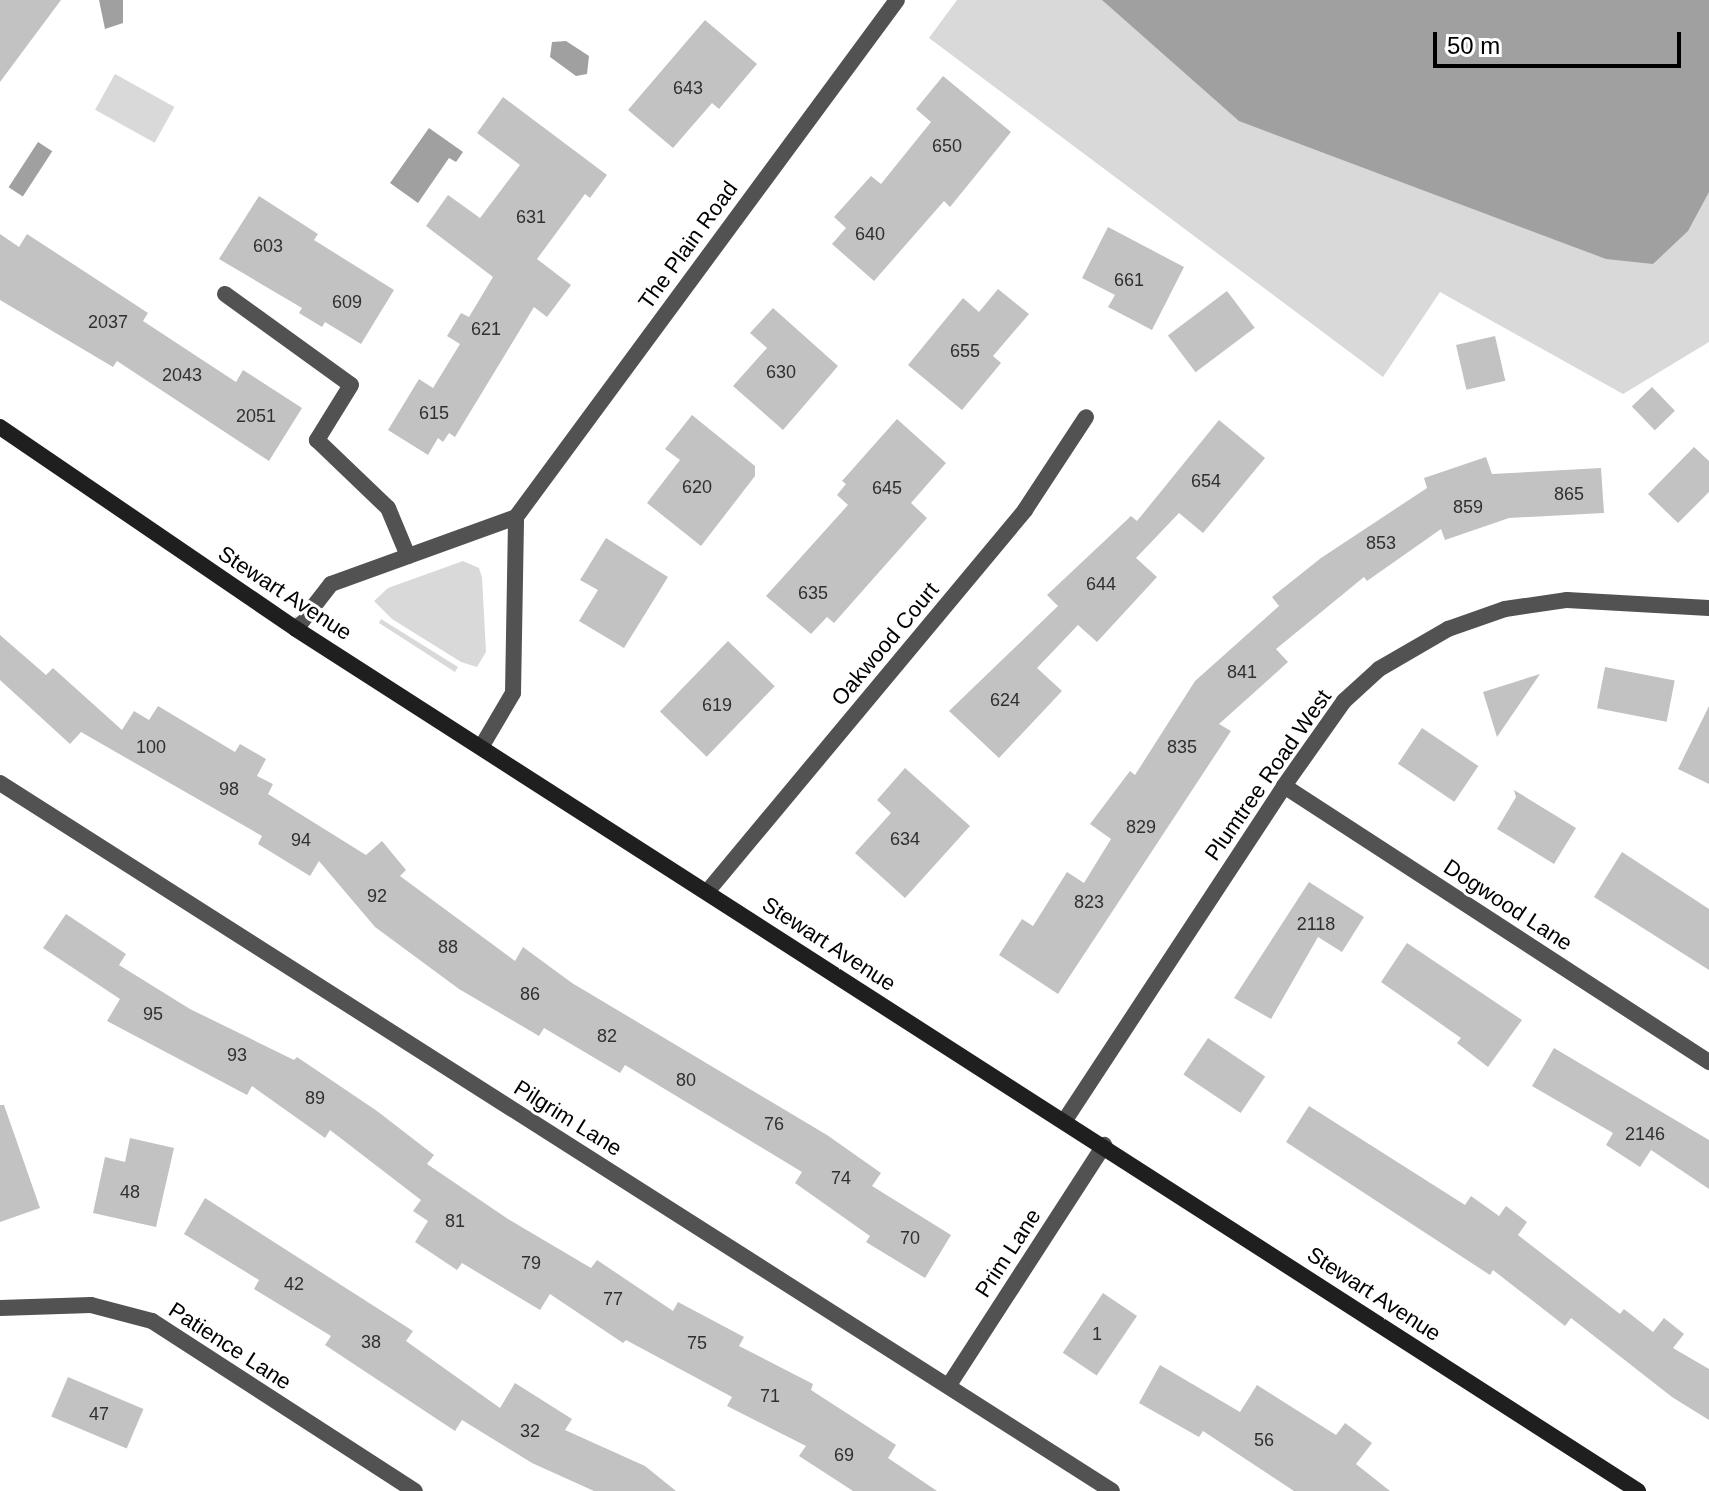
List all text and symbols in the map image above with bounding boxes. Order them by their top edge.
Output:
scale bar [1437,16,1685,66]
text: 50 m [1447,32,1500,59]
house number: 643 [673,77,703,99]
house number: 650 [932,135,962,157]
street label: The Plain Road [633,176,743,314]
house number: 631 [516,206,546,228]
house number: 640 [855,223,885,245]
house number: 603 [253,235,283,257]
house number: 661 [1114,269,1144,291]
house number: 609 [332,291,362,313]
house number: 2037 [88,311,128,333]
house number: 621 [471,318,501,340]
house number: 655 [950,340,980,362]
house number: 630 [766,361,796,383]
house number: 2043 [162,364,202,386]
house number: 615 [419,402,449,424]
house number: 2051 [236,405,276,427]
house number: 654 [1191,470,1221,492]
house number: 620 [682,476,712,498]
house number: 645 [872,477,902,499]
house number: 865 [1554,483,1584,505]
house number: 859 [1453,496,1483,518]
house number: 853 [1366,532,1396,554]
street label: Stewart Avenue [213,540,357,646]
house number: 644 [1086,573,1116,595]
street label: Oakwood Court [826,577,944,711]
house number: 635 [798,582,828,604]
house number: 841 [1227,661,1257,683]
street label: Plumtree Road West [1199,684,1337,866]
house number: 624 [990,689,1020,711]
house number: 619 [702,694,732,716]
house number: 100 [136,736,166,758]
house number: 835 [1167,736,1197,758]
house number: 98 [219,778,239,800]
house number: 829 [1126,816,1156,838]
house number: 634 [890,828,920,850]
house number: 94 [291,829,311,851]
street label: Dogwood Lane [1439,854,1577,956]
house number: 92 [367,885,387,907]
street label: Stewart Avenue [757,891,901,997]
house number: 823 [1074,891,1104,913]
house number: 2118 [1297,913,1335,935]
house number: 88 [438,936,458,958]
house number: 86 [520,983,540,1005]
house number: 95 [143,1003,163,1025]
house number: 82 [597,1025,617,1047]
house number: 93 [227,1044,247,1066]
house number: 80 [676,1069,696,1091]
street label: Pilgrim Lane [509,1074,627,1162]
house number: 89 [305,1087,325,1109]
house number: 76 [764,1113,784,1135]
house number: 2146 [1625,1123,1665,1145]
house number: 74 [831,1167,851,1189]
house number: 48 [120,1181,140,1203]
street label: Prim Lane [970,1204,1046,1302]
house number: 81 [445,1210,465,1232]
house number: 70 [900,1227,920,1249]
street label: Stewart Avenue [1302,1241,1446,1347]
house number: 79 [521,1252,541,1274]
house number: 42 [284,1273,304,1295]
house number: 77 [603,1288,623,1310]
street label: Patience Lane [164,1297,296,1395]
house number: 1 [1092,1323,1102,1345]
house number: 38 [361,1331,381,1353]
house number: 75 [687,1332,707,1354]
house number: 71 [760,1385,780,1407]
house number: 47 [89,1403,109,1425]
house number: 32 [520,1420,540,1442]
house number: 56 [1254,1429,1274,1451]
house number: 69 [834,1444,854,1466]

